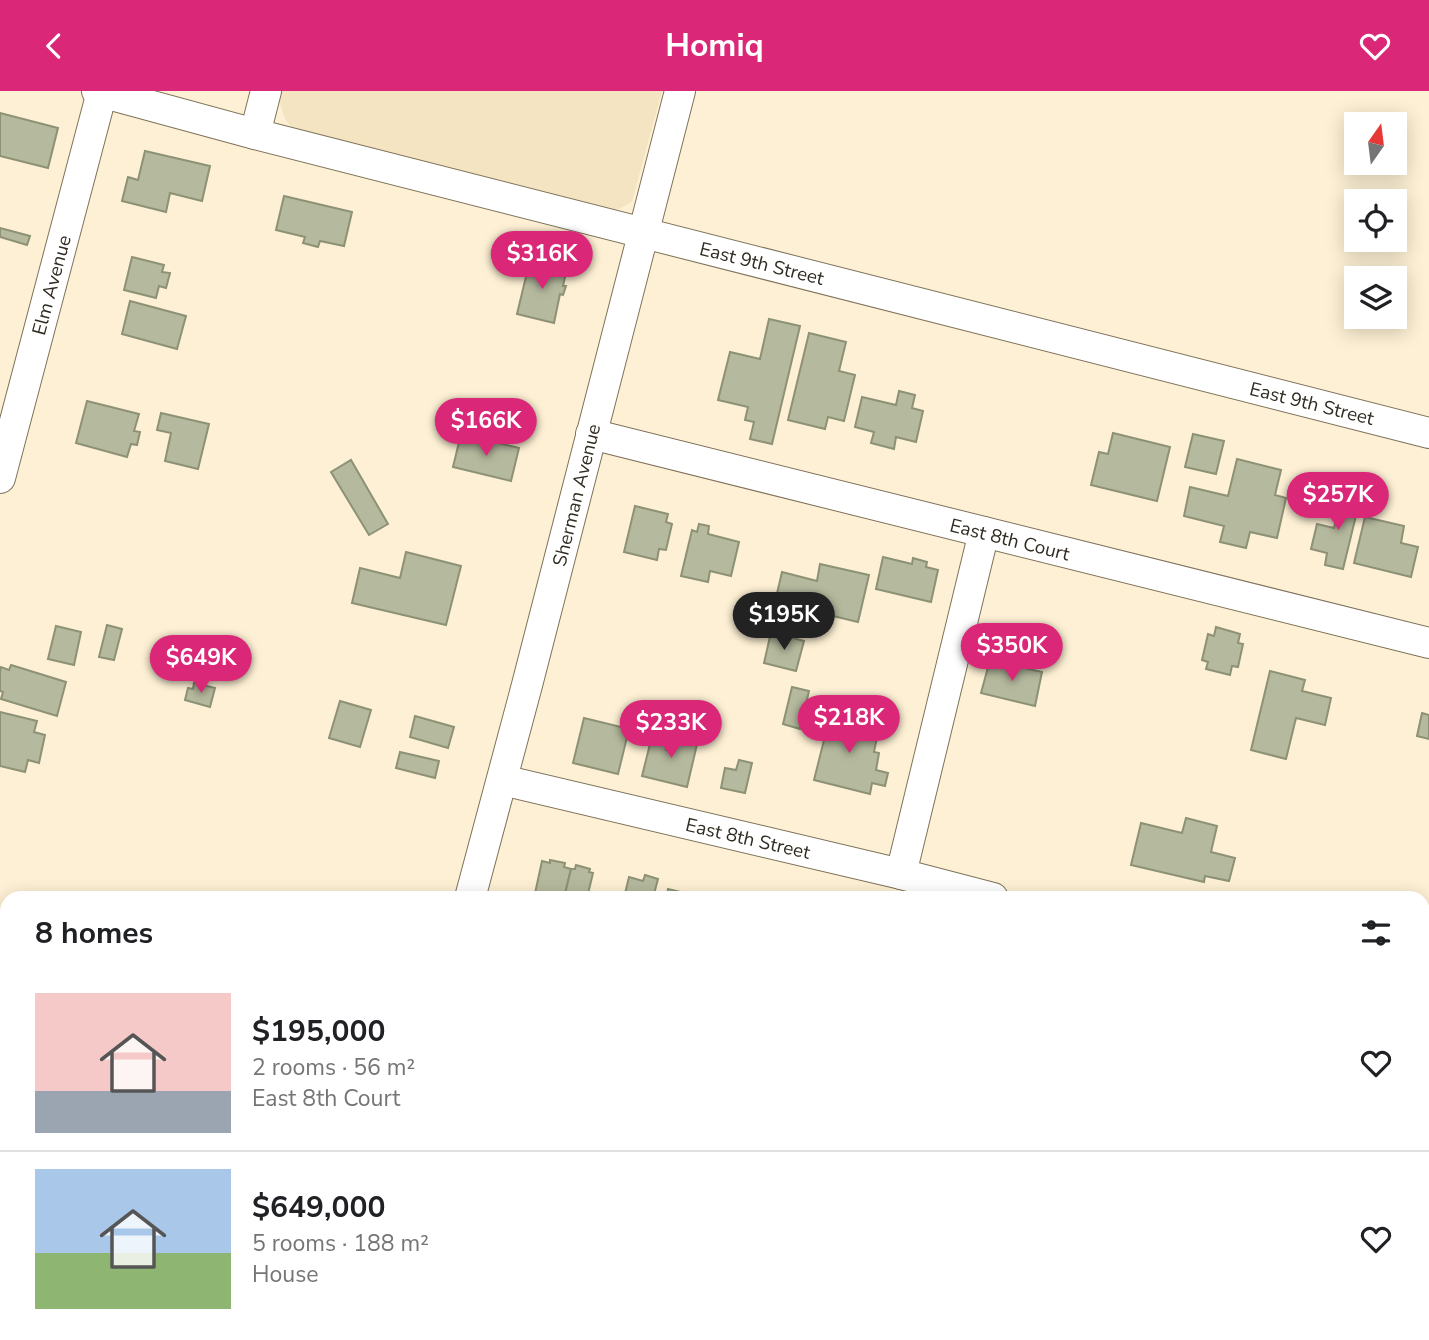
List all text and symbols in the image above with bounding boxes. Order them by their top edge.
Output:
text: Homiq [665,24,764,67]
icon: back [35,27,73,65]
icon: heart [1356,27,1394,65]
north arrow [1344,112,1407,175]
map controls [1344,112,1407,329]
button: locate [1344,189,1407,252]
pin: $316K [493,231,591,291]
street label: Elm Avenue [26,232,78,338]
street label: East 9th Street [697,236,827,292]
text: $316K [507,238,577,269]
button: layers [1344,266,1407,329]
street label: East 9th Street [1247,376,1377,432]
pin: $166K [437,399,535,458]
text: $166K [451,405,521,436]
street label: Sherman Avenue [547,421,607,569]
pin: $257K [1289,473,1387,532]
text: $257K [1303,479,1373,510]
street label: East 8th Court [947,513,1073,567]
pin: $195K [735,593,833,652]
text: $195K [749,599,819,630]
pin: $350K [963,623,1061,683]
text: $350K [977,630,1047,661]
pin: $649K [152,635,250,695]
text: $649K [166,642,236,673]
pin: $218K [800,695,898,755]
pin: $233K [622,701,720,760]
text: $218K [814,702,884,733]
text: $233K [636,707,706,738]
street label: East 8th Street [683,812,813,866]
text: 8 homes [35,913,153,954]
icon: filters [1357,914,1395,952]
text: $195,000 [252,1011,385,1052]
icon: home [91,1021,175,1105]
icon: heart [1357,1044,1395,1082]
text: 2 rooms · 56 m² [252,1052,415,1083]
text: East 8th Court [252,1083,400,1114]
text: $649,000 [252,1187,385,1228]
icon: home [91,1197,175,1281]
icon: heart [1357,1220,1395,1258]
text: 5 rooms · 188 m² [252,1228,429,1259]
text: House [252,1259,319,1290]

